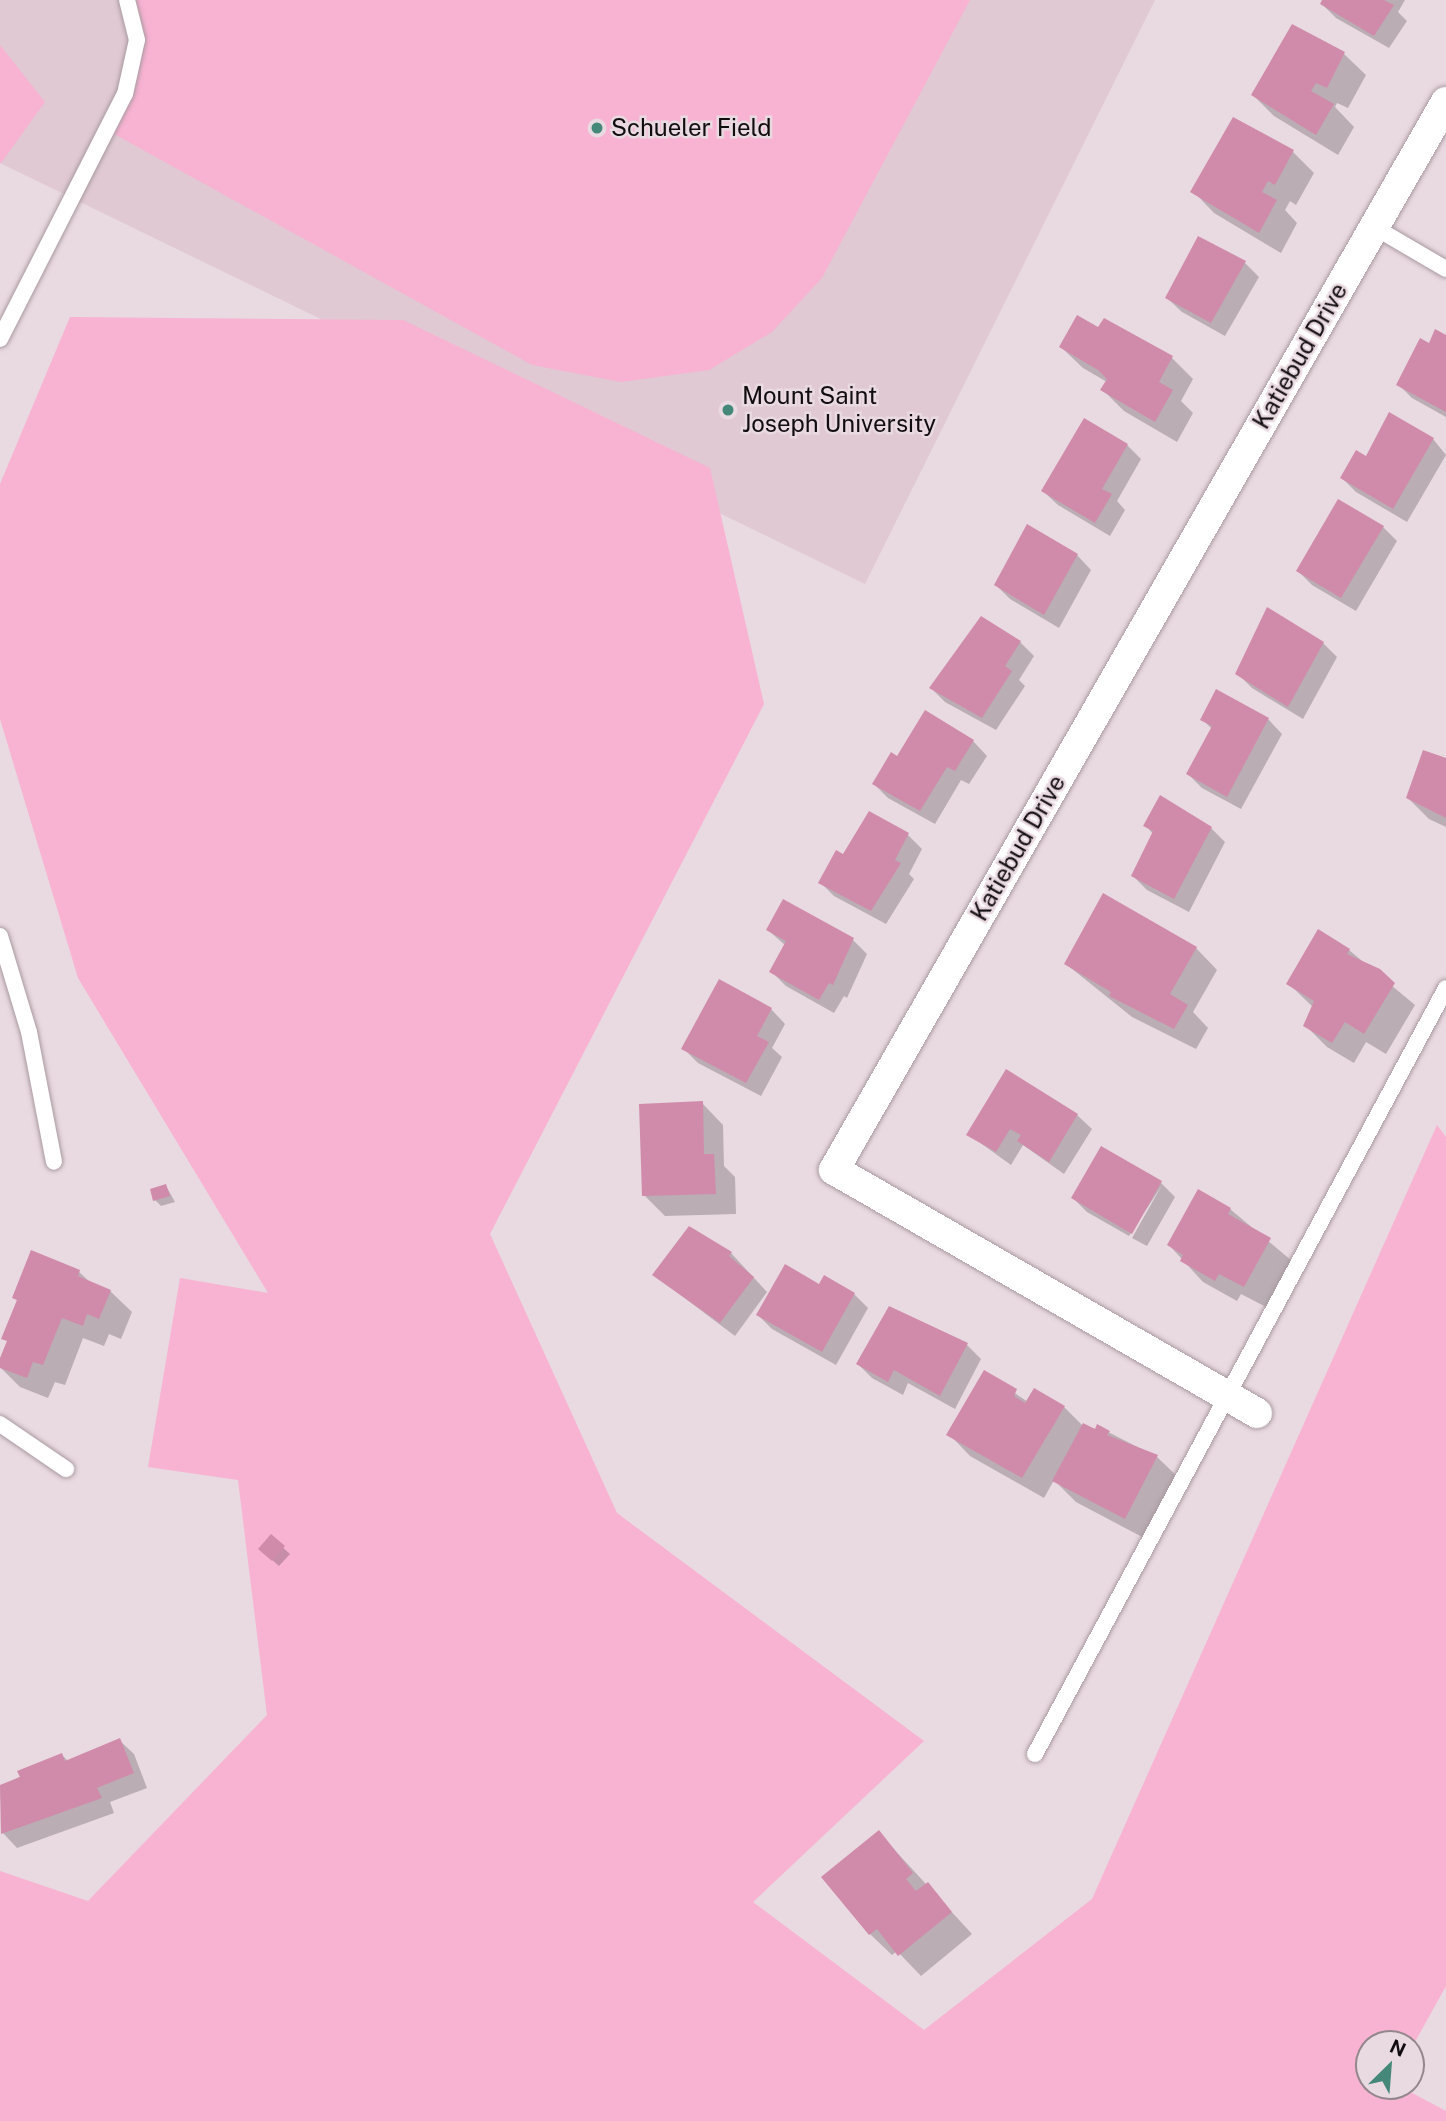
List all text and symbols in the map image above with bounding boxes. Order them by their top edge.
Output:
place label: Schueler Field [611,114,772,142]
marker: Schueler Field [589,120,605,136]
street label: Katiebud Drive [1247,278,1353,434]
place label: Mount Saint Joseph University [742,382,936,438]
marker: Mount Saint Joseph University [720,402,736,418]
street label: Katiebud Drive [965,770,1071,926]
north arrow [1355,2030,1425,2100]
text: N [1387,2035,1409,2061]

